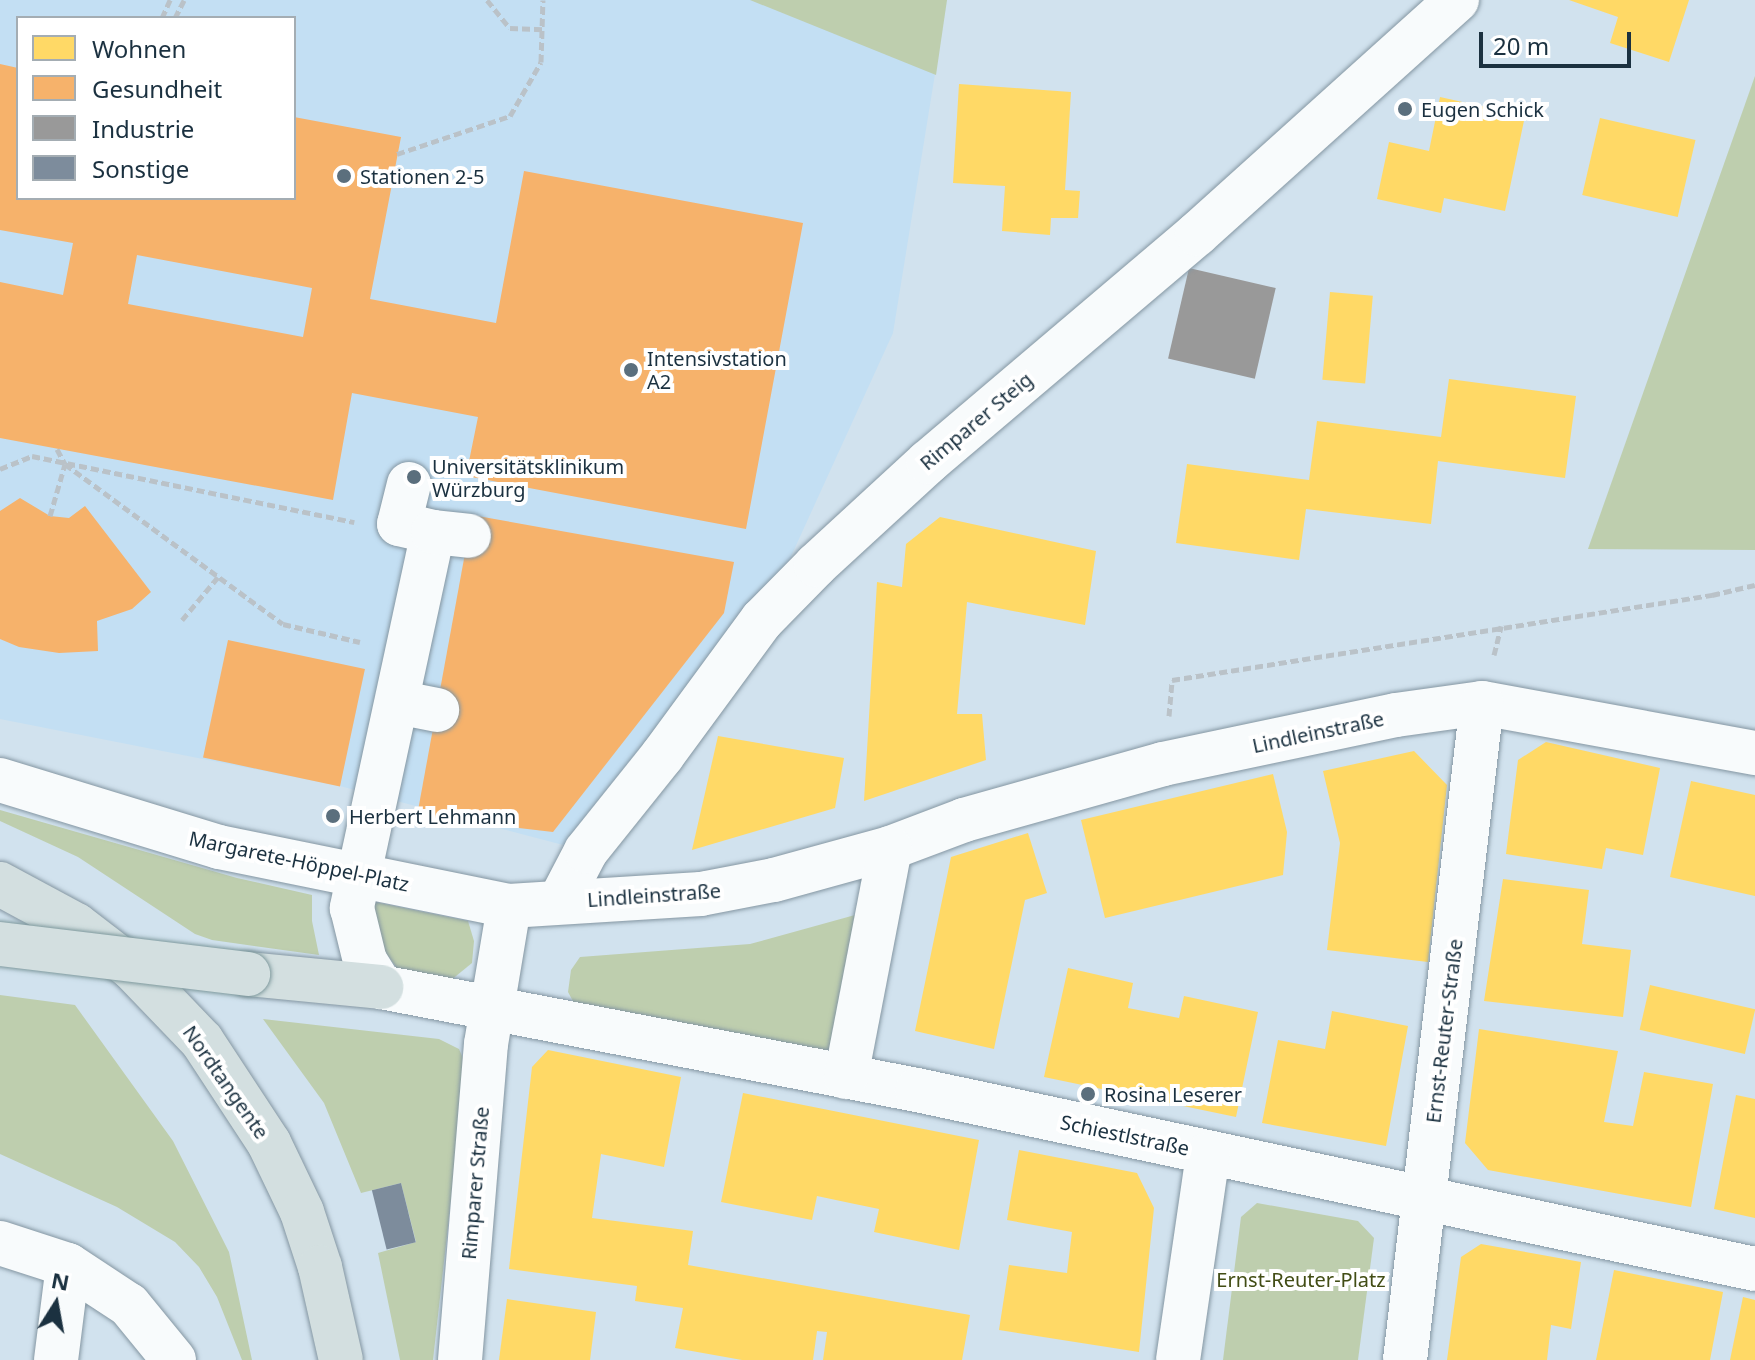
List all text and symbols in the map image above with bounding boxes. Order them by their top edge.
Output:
legend [16,16,296,200]
scale bar [1483,16,1635,66]
text: 20 m [1493,29,1549,62]
text: Wohnen [92,32,186,65]
text: Gesundheit [92,72,222,105]
place label: Eugen Schick [1421,97,1544,121]
marker: Eugen Schick [1396,100,1414,118]
text: Industrie [92,112,194,145]
text: Sonstige [92,152,189,185]
place label: Stationen 2-5 [360,164,484,188]
marker: Stationen 2-5 [335,167,353,185]
place label: Intensivstation A2 [647,346,787,393]
marker: Intensivstation A2 [622,361,640,379]
street label: Rimparer Steig [915,367,1037,475]
place label: Universitätsklinikum Würzburg [432,454,624,501]
marker: Universitätsklinikum Würzburg [403,466,425,488]
street label: Lindleinstraße [1250,706,1386,758]
place label: Herbert Lehmann [349,804,516,828]
marker: Herbert Lehmann [324,807,342,825]
street label: Margarete-Höppel-Platz [187,826,411,896]
street label: Lindleinstraße [586,878,722,912]
street label: Ernst-Reuter-Straße [1421,938,1467,1124]
street label: Nordtangente [178,1021,274,1143]
place label: Rosina Leserer [1104,1082,1242,1106]
marker: Rosina Leserer [1079,1085,1097,1103]
street label: Rimparer Straße [456,1105,494,1261]
street label: Schiestlstraße [1058,1110,1192,1160]
north arrow [16,1264,96,1344]
text: N [49,1264,72,1297]
park label: Ernst-Reuter-Platz [1216,1267,1386,1291]

